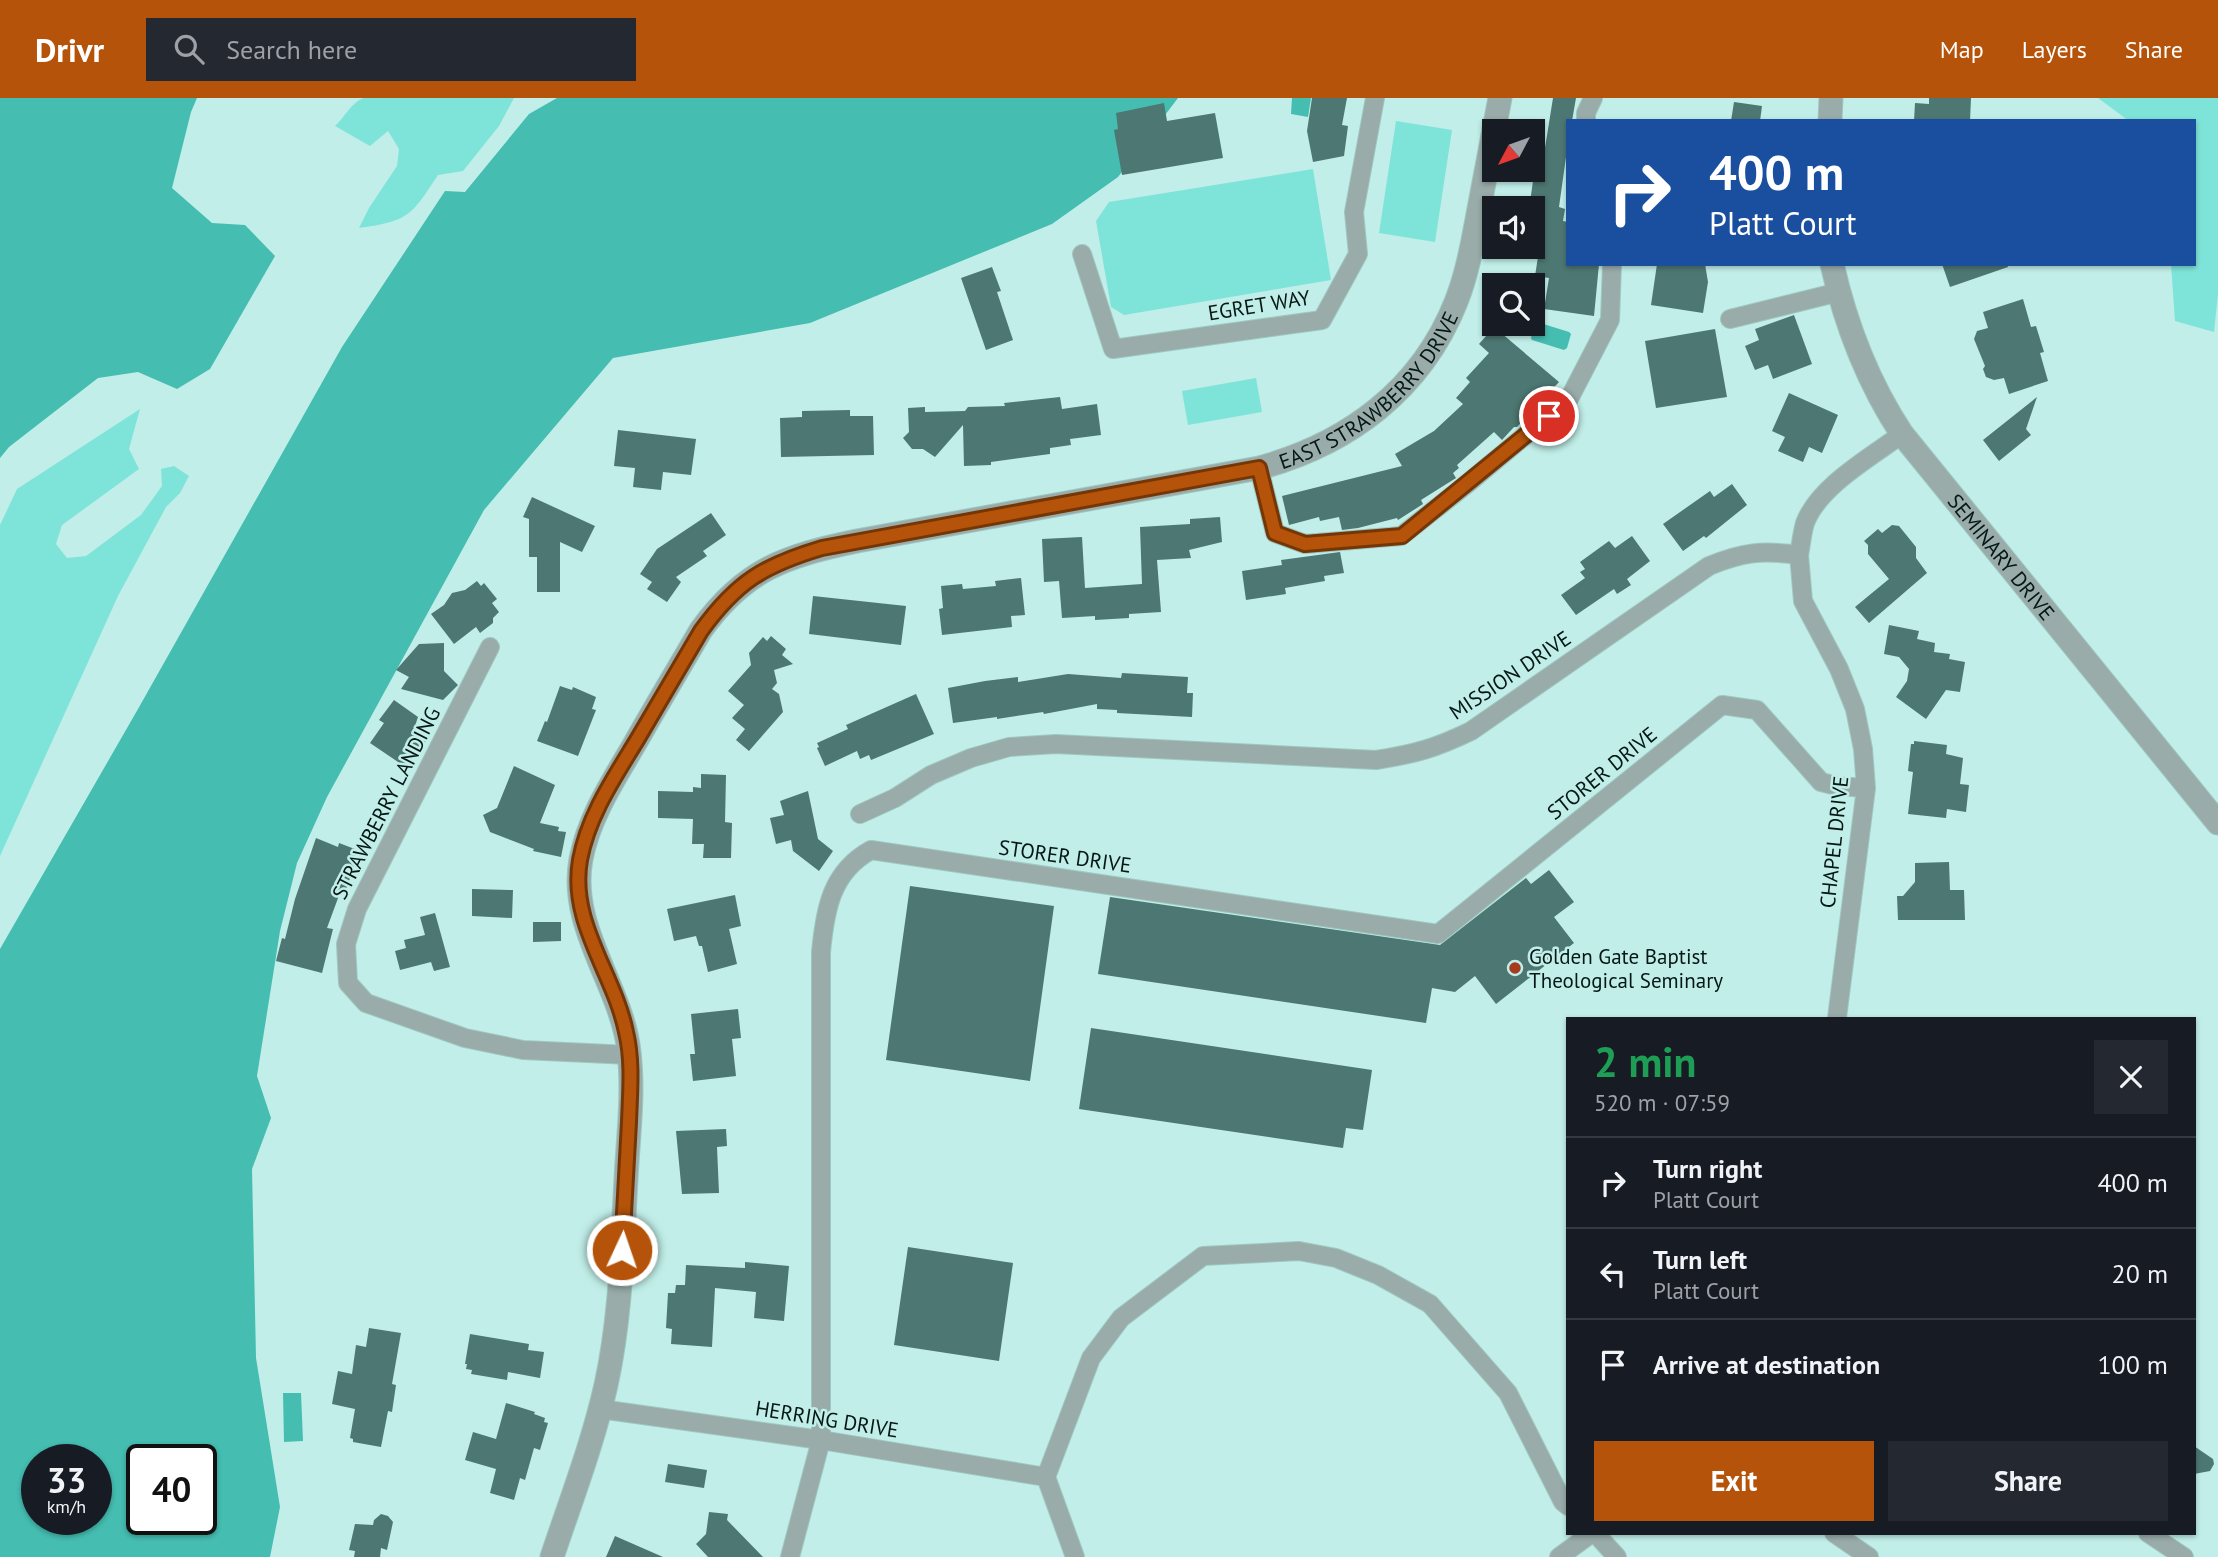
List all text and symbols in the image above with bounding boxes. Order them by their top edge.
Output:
search box [146,18,636,81]
text: Drivr [35,28,104,71]
icon: search [170,30,208,68]
text: Search here [226,33,357,66]
text: Map [1940,34,1984,65]
text: Layers [2022,34,2087,65]
text: Share [2125,34,2183,65]
north arrow [1482,119,1545,182]
map controls [1482,119,1545,336]
text: 400 m [1709,140,1844,204]
icon: right [1594,147,1685,238]
button: sound [1482,196,1545,259]
text: Platt Court [1709,202,1857,244]
button: search [1482,273,1545,336]
street label: EGRET WAY [1206,284,1312,326]
street label: EAST STRAWBERRY DRIVE [1275,307,1464,475]
pin [1519,386,1579,446]
icon: arrive [1530,397,1568,435]
street label: SEMINARY DRIVE [1942,488,2061,625]
street label: MISSION DRIVE [1444,624,1576,726]
street label: STRAWBERRY LANDING [326,702,446,904]
street label: STORER DRIVE [1542,720,1662,826]
street label: CHAPEL DRIVE [1814,775,1854,909]
street label: STORER DRIVE [997,833,1133,879]
place label: Golden Gate Baptist Theological Seminary [1529,943,1723,994]
marker: Golden Gate Baptist Theological Seminary [1507,960,1523,976]
text: 2 min [1594,1034,1696,1089]
button: close [2094,1040,2168,1114]
text: 520 m · 07:59 [1594,1088,1730,1117]
text: Turn right [1653,1152,1762,1185]
icon: right [1594,1164,1632,1202]
text: 400 m [2097,1166,2168,1199]
text: Platt Court [1653,1185,1759,1214]
position arrow [585,1213,659,1287]
text: Turn left [1653,1243,1747,1276]
icon: left [1594,1255,1632,1293]
text: 20 m [2112,1257,2168,1290]
text: Platt Court [1653,1276,1759,1305]
icon: arrive [1594,1346,1632,1384]
text: Arrive at destination [1653,1348,1880,1381]
text: 100 m [2097,1348,2168,1381]
street label: HERRING DRIVE [753,1394,901,1444]
button: Exit [1594,1441,1874,1521]
button: Share [1888,1441,2168,1521]
speed limit sign: 40 [126,1444,217,1535]
text: 33 [47,1457,86,1503]
text: km/h [47,1495,86,1518]

